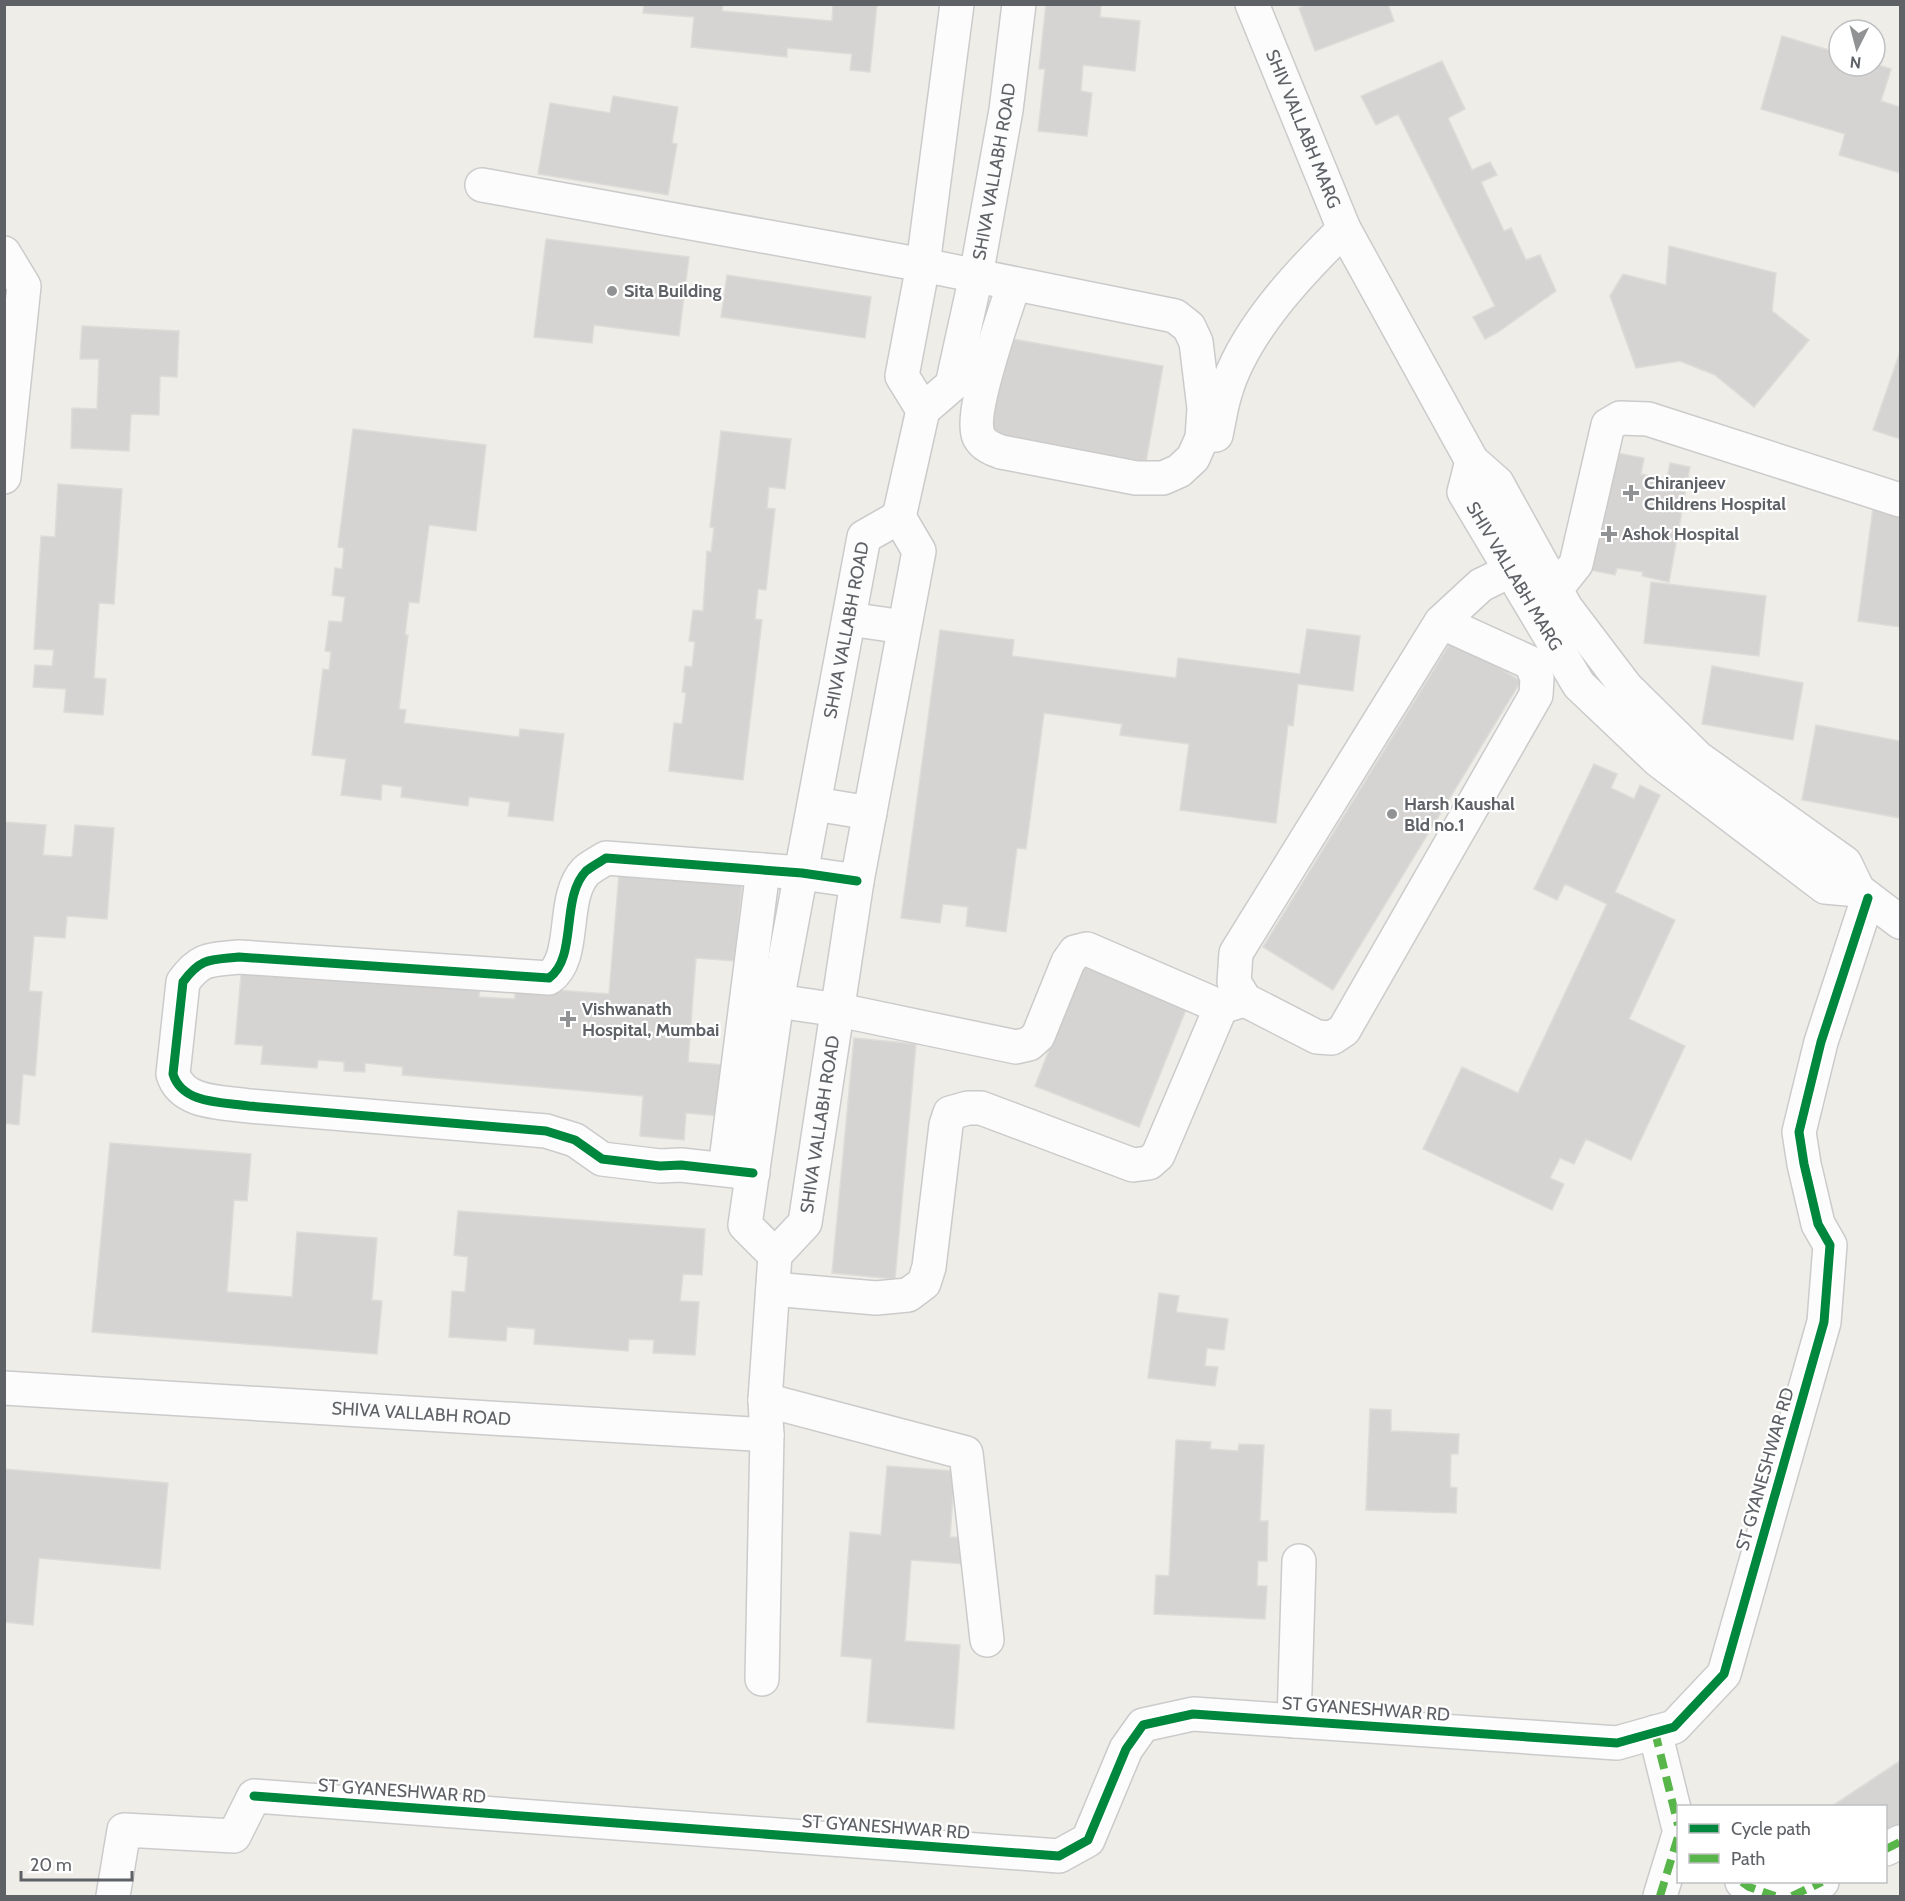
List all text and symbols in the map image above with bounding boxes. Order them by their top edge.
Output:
north arrow [1827,18,1887,78]
street label: SHIV VALLABH MARG [1261,46,1345,212]
text: N [1849,52,1862,72]
street label: SHIVA VALLABH ROAD [968,82,1020,262]
place label: Sita Building [624,280,721,302]
marker: Sita Building [605,284,619,298]
place label: Chiranjeev Childrens Hospital [1644,472,1786,515]
marker: Chiranjeev Childrens Hospital [1622,484,1640,502]
street label: SHIV VALLABH MARG [1461,498,1567,655]
place label: Ashok Hospital [1622,523,1739,545]
marker: Ashok Hospital [1600,525,1618,543]
street label: SHIVA VALLABH ROAD [819,540,874,721]
place label: Harsh Kaushal Bld no.1 [1404,793,1515,836]
marker: Harsh Kaushal Bld no.1 [1385,807,1399,821]
place label: Vishwanath Hospital, Mumbai [582,998,719,1041]
marker: Vishwanath Hospital, Mumbai [559,1010,577,1028]
street label: SHIVA VALLABH ROAD [796,1034,844,1215]
street label: ST GYANESHWAR RD [1731,1385,1799,1553]
street label: SHIVA VALLABH ROAD [331,1397,512,1430]
street label: ST GYANESHWAR RD [1281,1692,1451,1726]
street label: ST GYANESHWAR RD [317,1774,487,1808]
legend [1677,1805,1887,1883]
street label: ST GYANESHWAR RD [801,1810,971,1844]
text: Cycle path [1731,1818,1811,1840]
scale bar [21,1844,132,1882]
text: Path [1731,1848,1765,1870]
text: 20 m [30,1854,72,1876]

